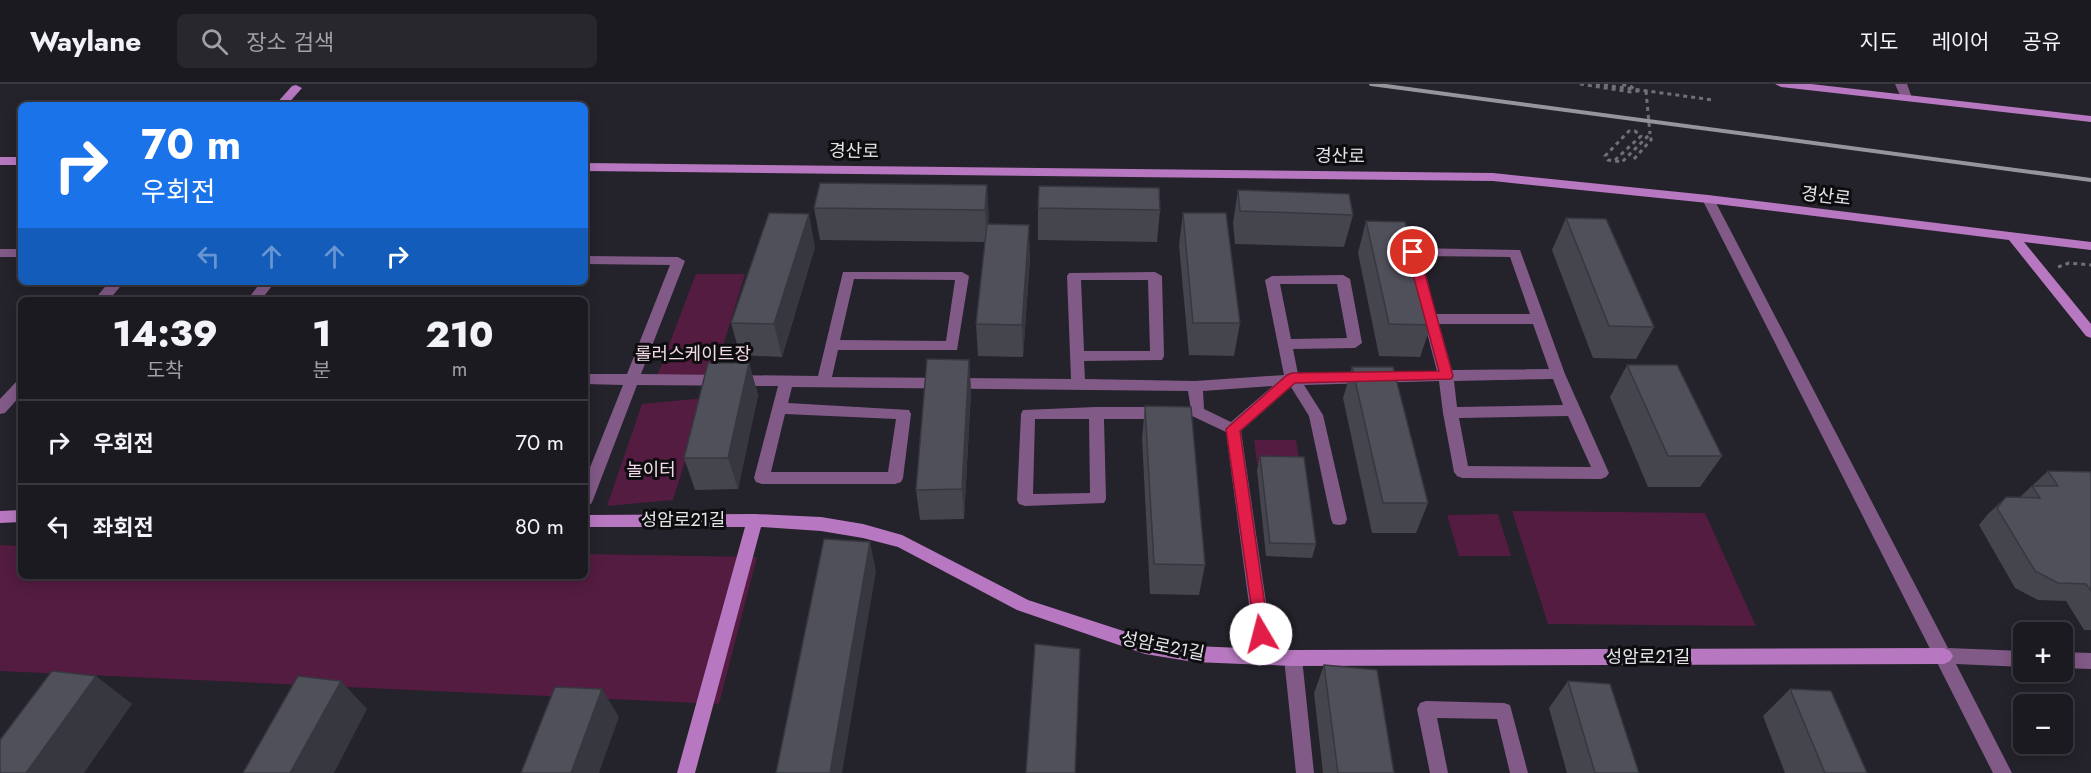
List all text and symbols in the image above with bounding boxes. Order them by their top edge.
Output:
search box [177,14,597,68]
text: Waylane [30,21,141,62]
icon: search [198,25,231,58]
text: 장소 검색 [246,26,334,58]
text: 지도 [1860,27,1898,57]
text: 레이어 [1931,27,1989,57]
text: 공유 [2022,27,2061,57]
text: 70 m [141,114,241,175]
icon: right [42,126,120,204]
street label: 경산로 [829,138,879,164]
street label: 경산로 [1315,143,1365,169]
text: 우회전 [141,172,216,211]
street label: 경산로 [1800,180,1852,212]
pin [1387,226,1438,277]
icon: arrive [1396,235,1429,268]
icon: left [192,240,225,273]
icon: ahead [255,240,288,273]
icon: ahead [318,240,351,273]
icon: right [381,240,414,273]
text: 14:39 [112,307,218,359]
text: 1 [312,307,331,359]
text: 210 [426,308,494,360]
park label: 롤러스케이트장 [635,341,751,367]
text: m [452,355,467,384]
text: 도착 [147,356,183,385]
text: 분 [312,356,331,385]
icon: right [42,426,75,459]
text: 70 m [515,426,564,458]
text: 우회전 [93,427,154,459]
park label: 놀이터 [626,457,676,483]
street label: 성암로21길 [641,507,725,533]
icon: left [42,510,75,543]
text: 80 m [515,510,564,542]
text: 좌회전 [93,511,154,543]
position arrow [1229,602,1293,666]
map controls [2013,622,2073,754]
button: + [2013,622,2073,682]
street label: 성암로21길 [1119,625,1207,667]
street label: 성암로21길 [1606,644,1690,670]
button: − [2013,694,2073,754]

